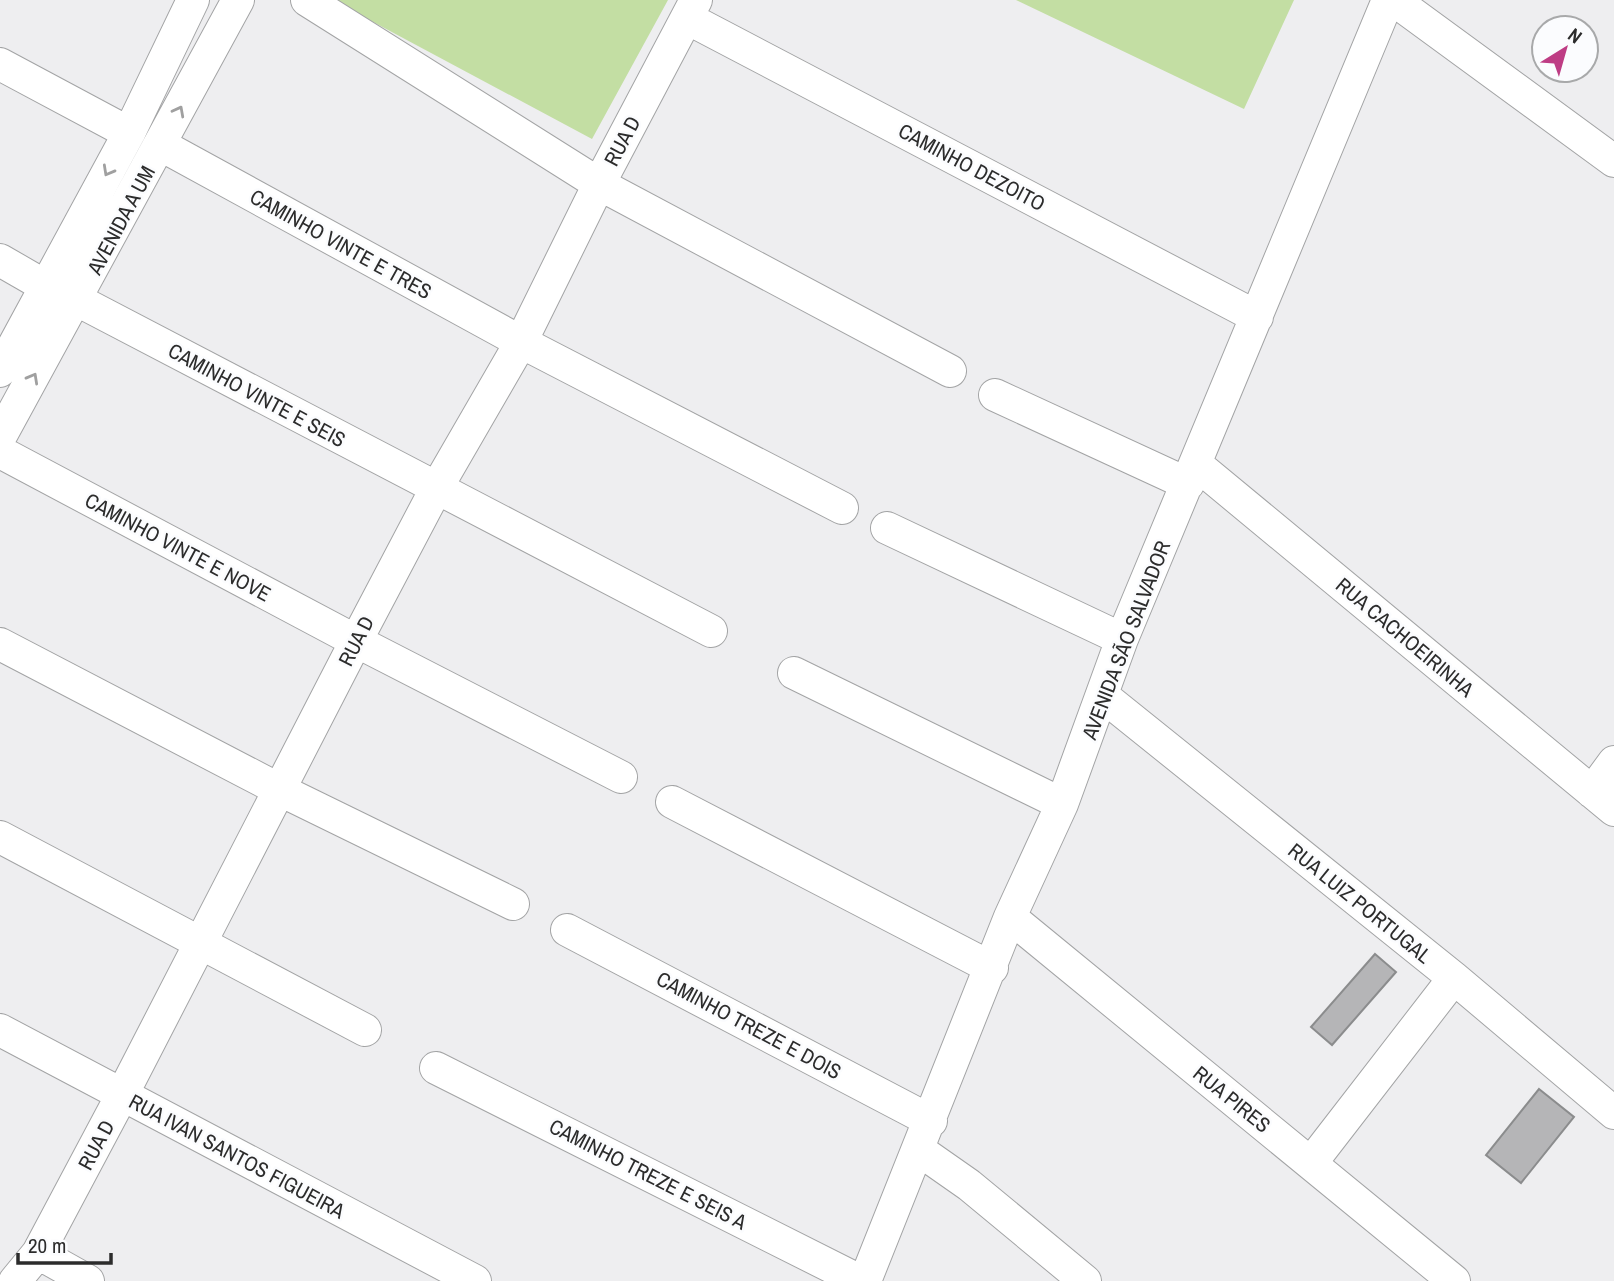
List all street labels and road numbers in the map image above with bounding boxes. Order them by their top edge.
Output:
street label: RUA D [597,111,647,171]
street label: CAMINHO DEZOITO [894,116,1050,218]
street label: AVENIDA A UM [80,161,162,280]
street label: CAMINHO VINTE E TRES [245,182,437,306]
street label: CAMINHO VINTE E SEIS [163,336,351,454]
street label: CAMINHO VINTE E NOVE [80,486,276,608]
street label: AVENIDA SÃO SALVADOR [1074,536,1177,744]
street label: RUA CACHOEIRINHA [1330,571,1481,704]
street label: RUA D [331,611,381,671]
street label: RUA LUIZ PORTUGAL [1282,836,1438,970]
street label: CAMINHO TREZE E DOIS [652,964,846,1086]
street label: RUA PIRES [1187,1059,1277,1139]
street label: RUA IVAN SANTOS FIGUEIRA [124,1087,350,1226]
street label: CAMINHO TREZE E SEIS A [544,1112,752,1237]
street label: RUA D [71,1115,121,1175]

